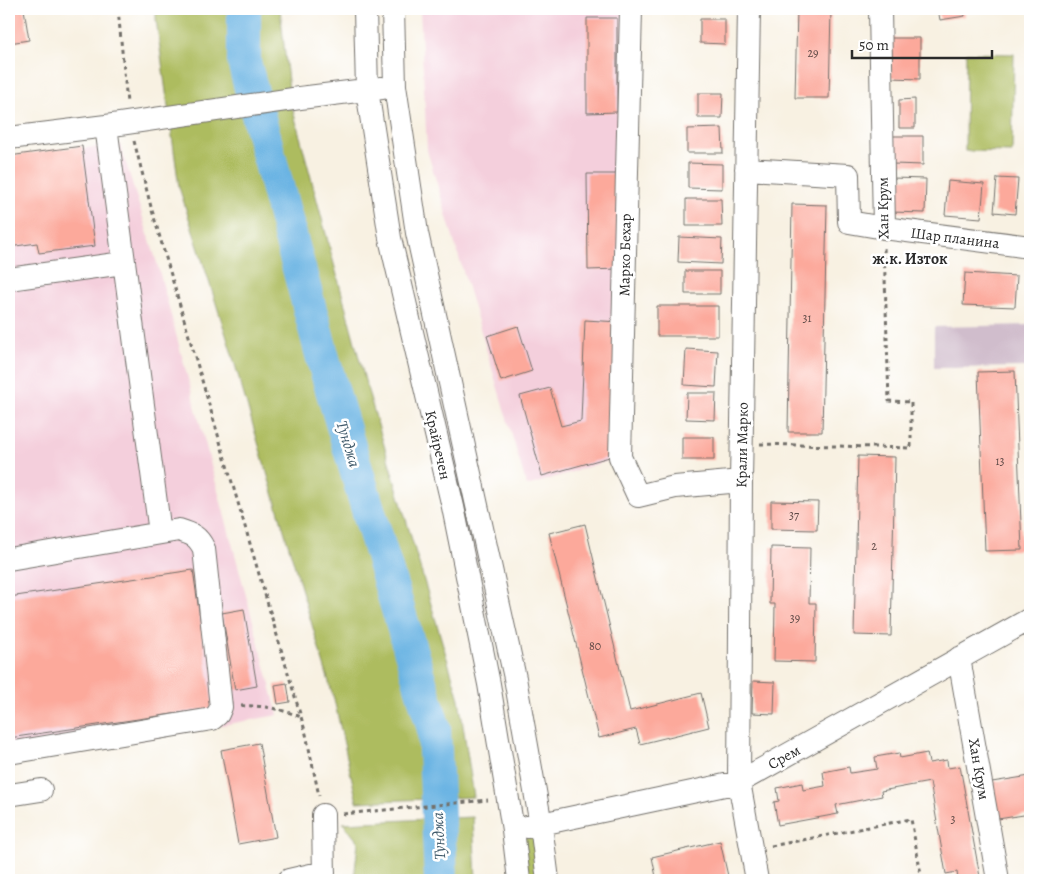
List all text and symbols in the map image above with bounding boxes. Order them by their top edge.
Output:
scale bar [852,28,992,60]
text: 50 m [859,35,889,55]
house number: 29 [807,45,819,61]
street label: Хан Крум [872,177,894,239]
street label: Марко Бехар [614,213,636,297]
street label: Шар планина [909,223,1001,253]
district label: ж.к. Изток [872,248,948,270]
house number: 31 [802,310,812,326]
street label: Крали Марко [731,402,753,488]
street label: Крайречен [420,408,456,482]
water label: Тунджа [331,418,365,470]
house number: 13 [995,453,1005,469]
house number: 37 [789,507,800,523]
house number: 2 [871,538,877,554]
house number: 39 [790,610,800,626]
house number: 80 [589,638,601,654]
street label: Хан Крум [964,737,994,801]
street label: Срем [764,740,804,774]
house number: 3 [951,811,956,827]
water label: Тунджа [427,812,451,860]

